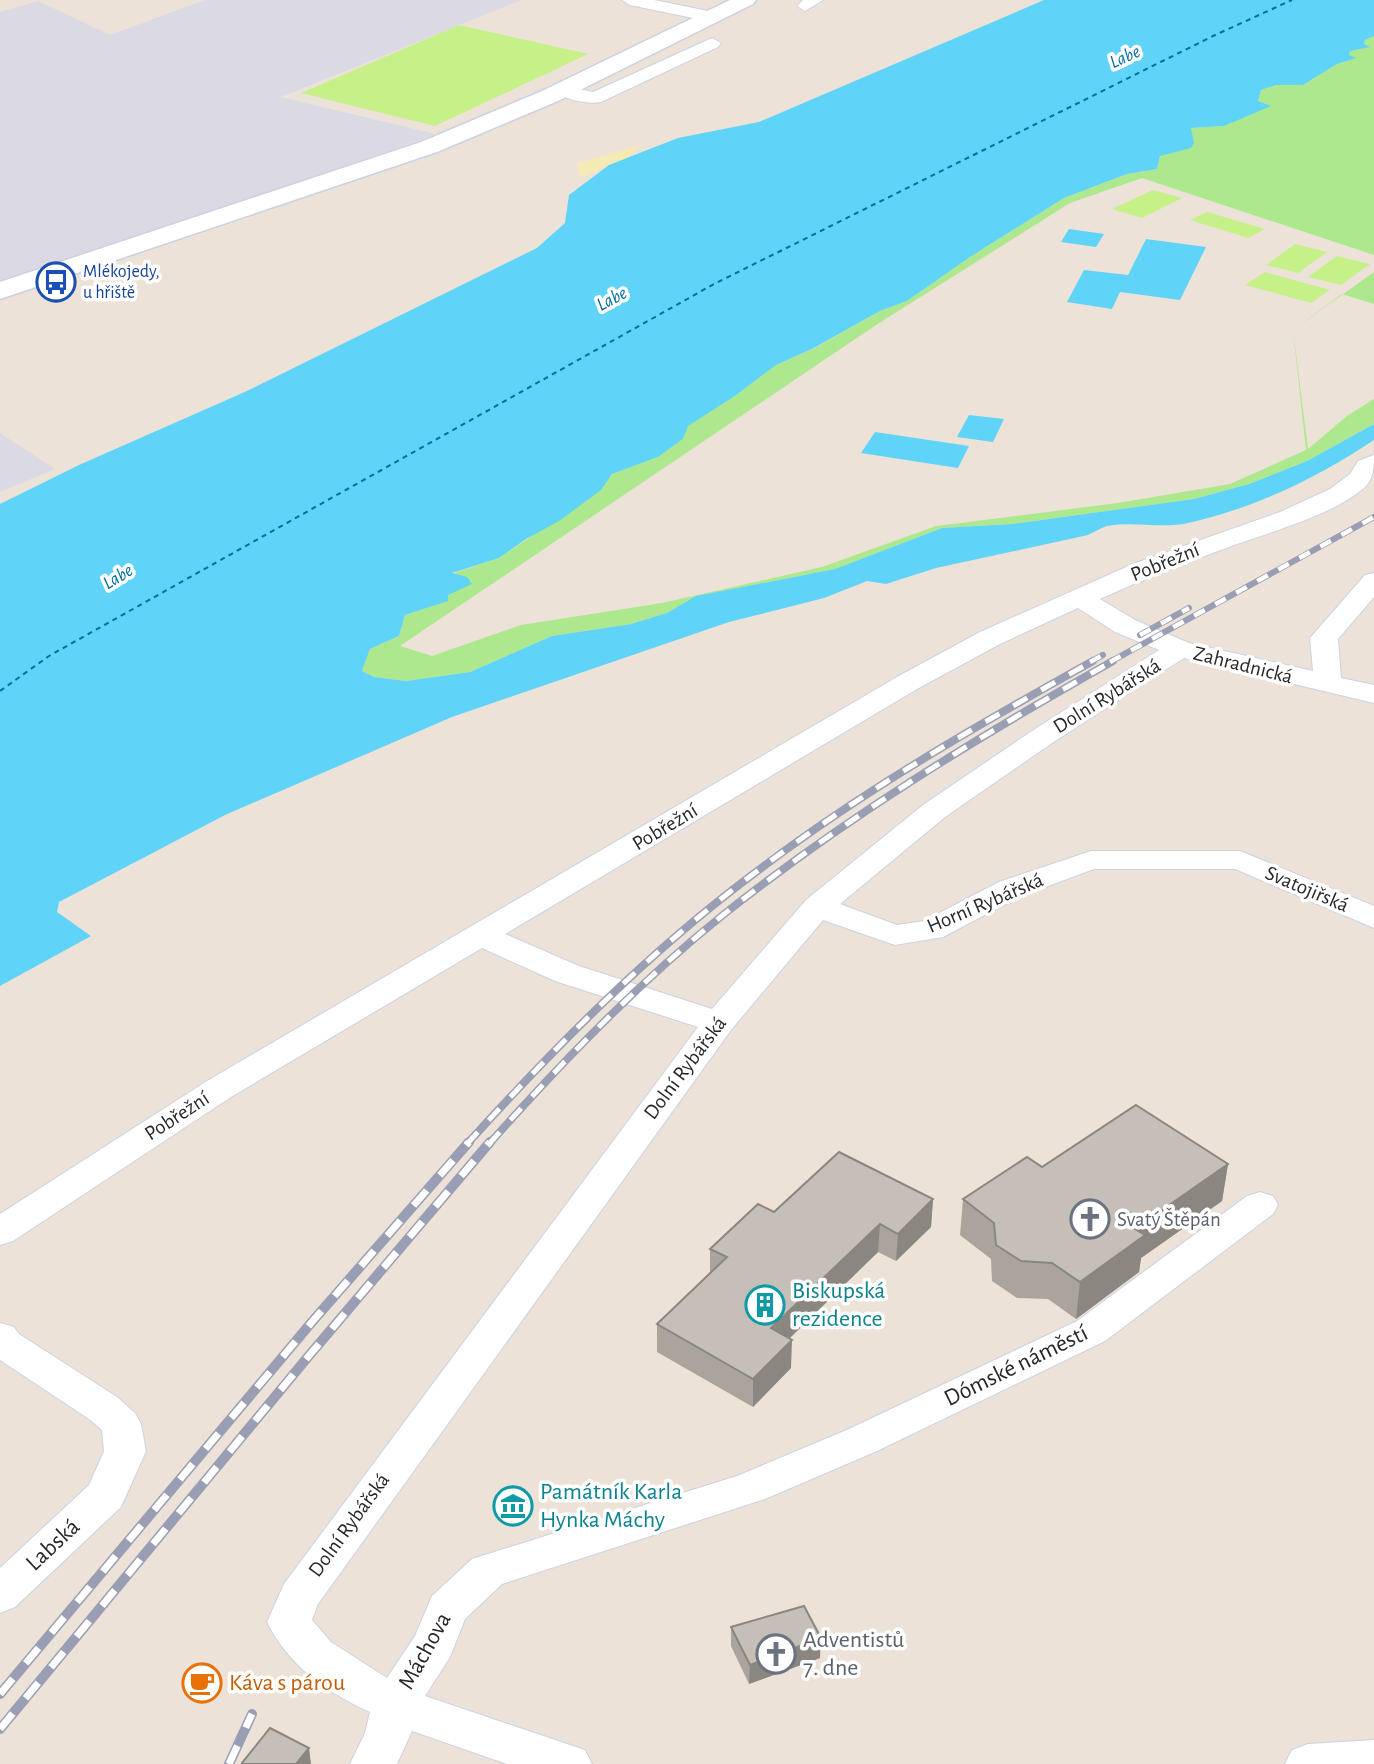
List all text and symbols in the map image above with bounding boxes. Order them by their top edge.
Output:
water label: Labe [1107,42,1143,72]
bus stop icon: Mlékojedy, u hřiště [35,261,77,303]
place label: Mlékojedy, u hřiště [83,263,160,302]
water label: Labe [594,283,630,315]
street label: Pobřežní [1128,538,1203,585]
water label: Labe [100,561,136,593]
street label: Zahradnická [1191,643,1295,688]
street label: Dolní Rybářská [1050,655,1165,737]
street label: Pobřežní [629,799,702,855]
street label: Svatojiřská [1262,862,1352,916]
street label: Horní Rybářská [924,869,1046,937]
street label: Dolní Rybářská [640,1013,730,1123]
street label: Pobřežní [141,1087,214,1144]
church icon: Svatý Štěpán [1069,1198,1111,1240]
place label: Svatý Štěpán [1117,1207,1221,1230]
place label: Biskupská rezidence [792,1279,885,1331]
building icon: Biskupská rezidence [744,1284,786,1326]
street label: Dómské náměstí [940,1321,1092,1411]
street label: Dolní Rybářská [305,1469,394,1581]
place label: Památník Karla Hynka Máchy [540,1480,682,1532]
museum icon: Památník Karla Hynka Máchy [492,1485,534,1527]
street label: Labská [21,1514,85,1576]
street label: Máchova [394,1609,456,1693]
place label: Adventistů 7. dne [803,1628,904,1680]
church icon: Adventistů 7. dne [755,1633,797,1675]
cafe icon: Káva s párou [181,1662,223,1704]
place label: Káva s párou [229,1671,345,1695]

